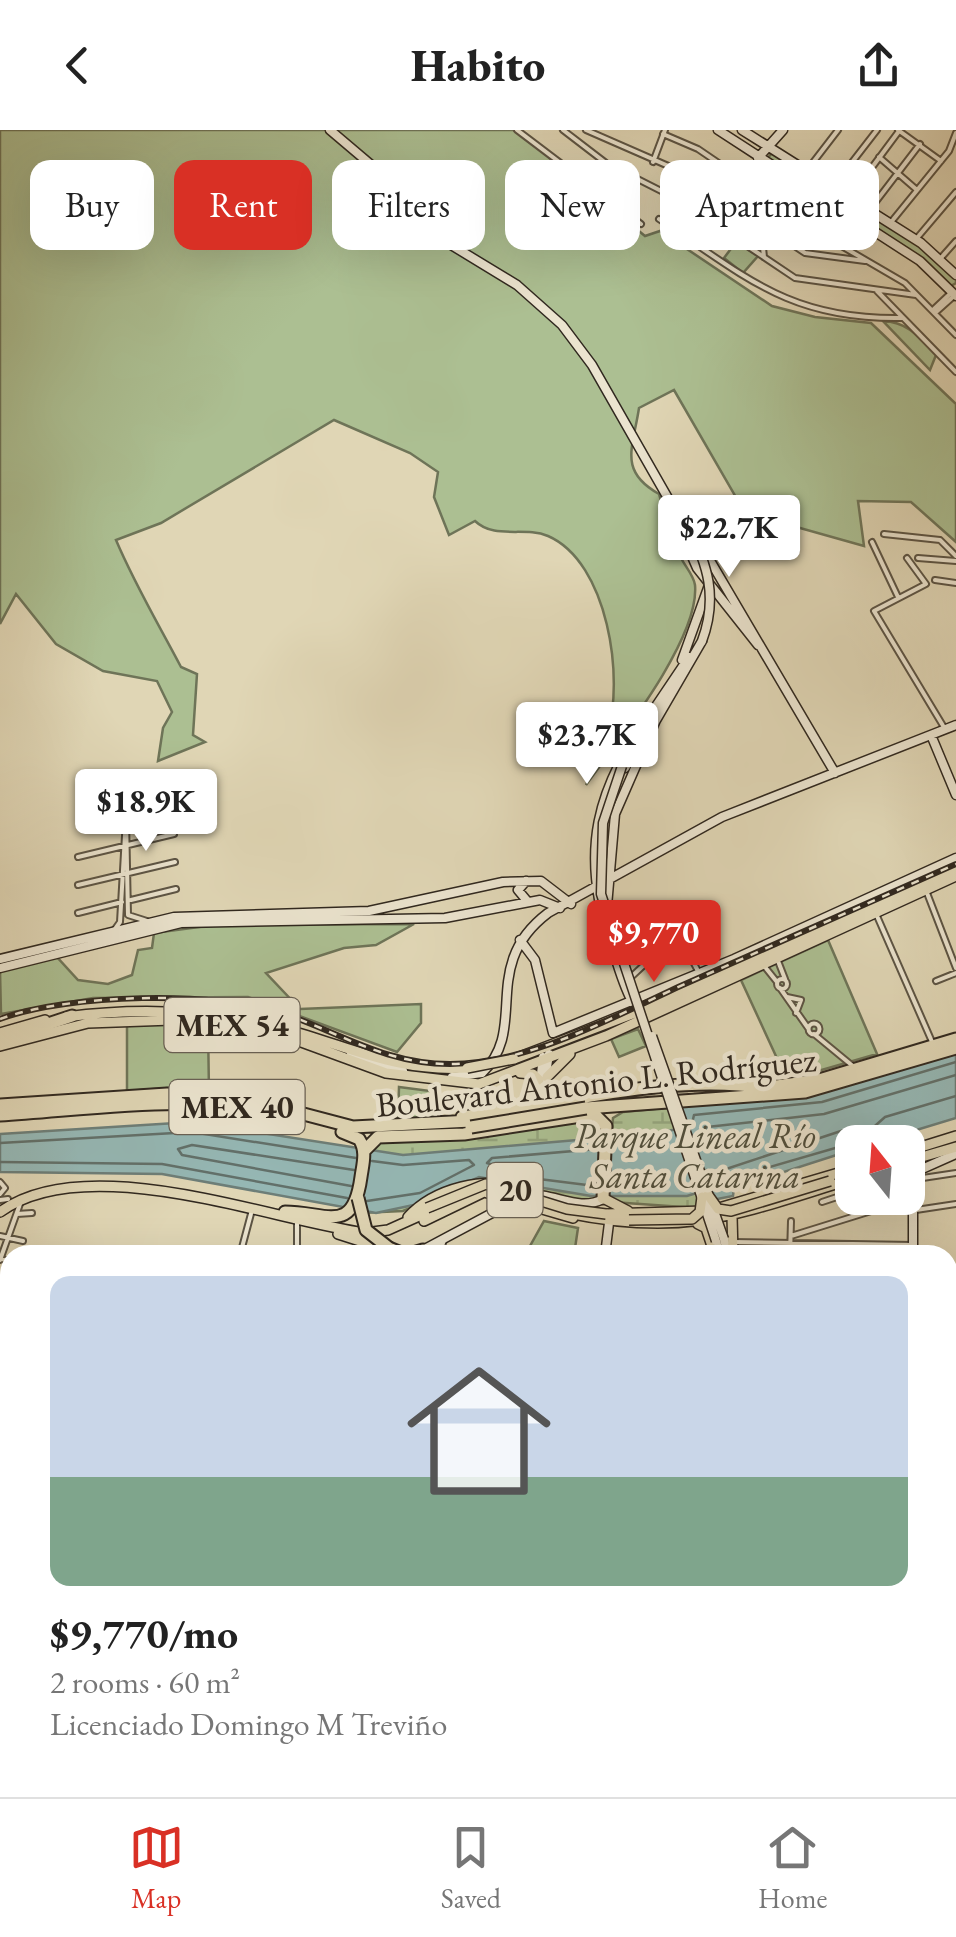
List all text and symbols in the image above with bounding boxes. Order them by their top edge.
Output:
text: Habito [411,36,545,94]
icon: back [50,38,105,93]
icon: share [851,38,906,93]
chip: Buy [30,160,154,250]
chip: Rent [174,160,312,250]
chip: Filters [332,160,485,250]
chip: New [505,160,640,250]
chip: Apartment [660,160,879,250]
pin: $22.7K [648,495,810,580]
text: $22.7K [680,506,778,548]
pin: $23.7K [506,702,668,787]
text: $23.7K [538,713,636,755]
pin: $18.9K [65,769,227,854]
text: $18.9K [97,780,195,822]
pin: $9,770 [573,900,735,985]
text: $9,770 [609,911,699,953]
road number: MEX 54 [164,998,300,1052]
street label: Boulevard Antonio L. Rodríguez [374,1036,819,1127]
road number: MEX 40 [170,1080,304,1134]
park label: Parque Lineal Río Santa Catarina [574,1113,816,1198]
north arrow [835,1125,925,1215]
map controls [835,1125,925,1215]
road number: 20 [488,1163,542,1217]
icon: home [389,1341,569,1521]
text: $9,770/mo [50,1606,238,1661]
text: 2 rooms · 60 m² [50,1661,240,1703]
text: Licenciado Domingo M Treviño [50,1703,447,1745]
tab: Map [129,1820,184,1916]
tab: Saved [441,1820,501,1916]
tab: Home [758,1820,827,1916]

